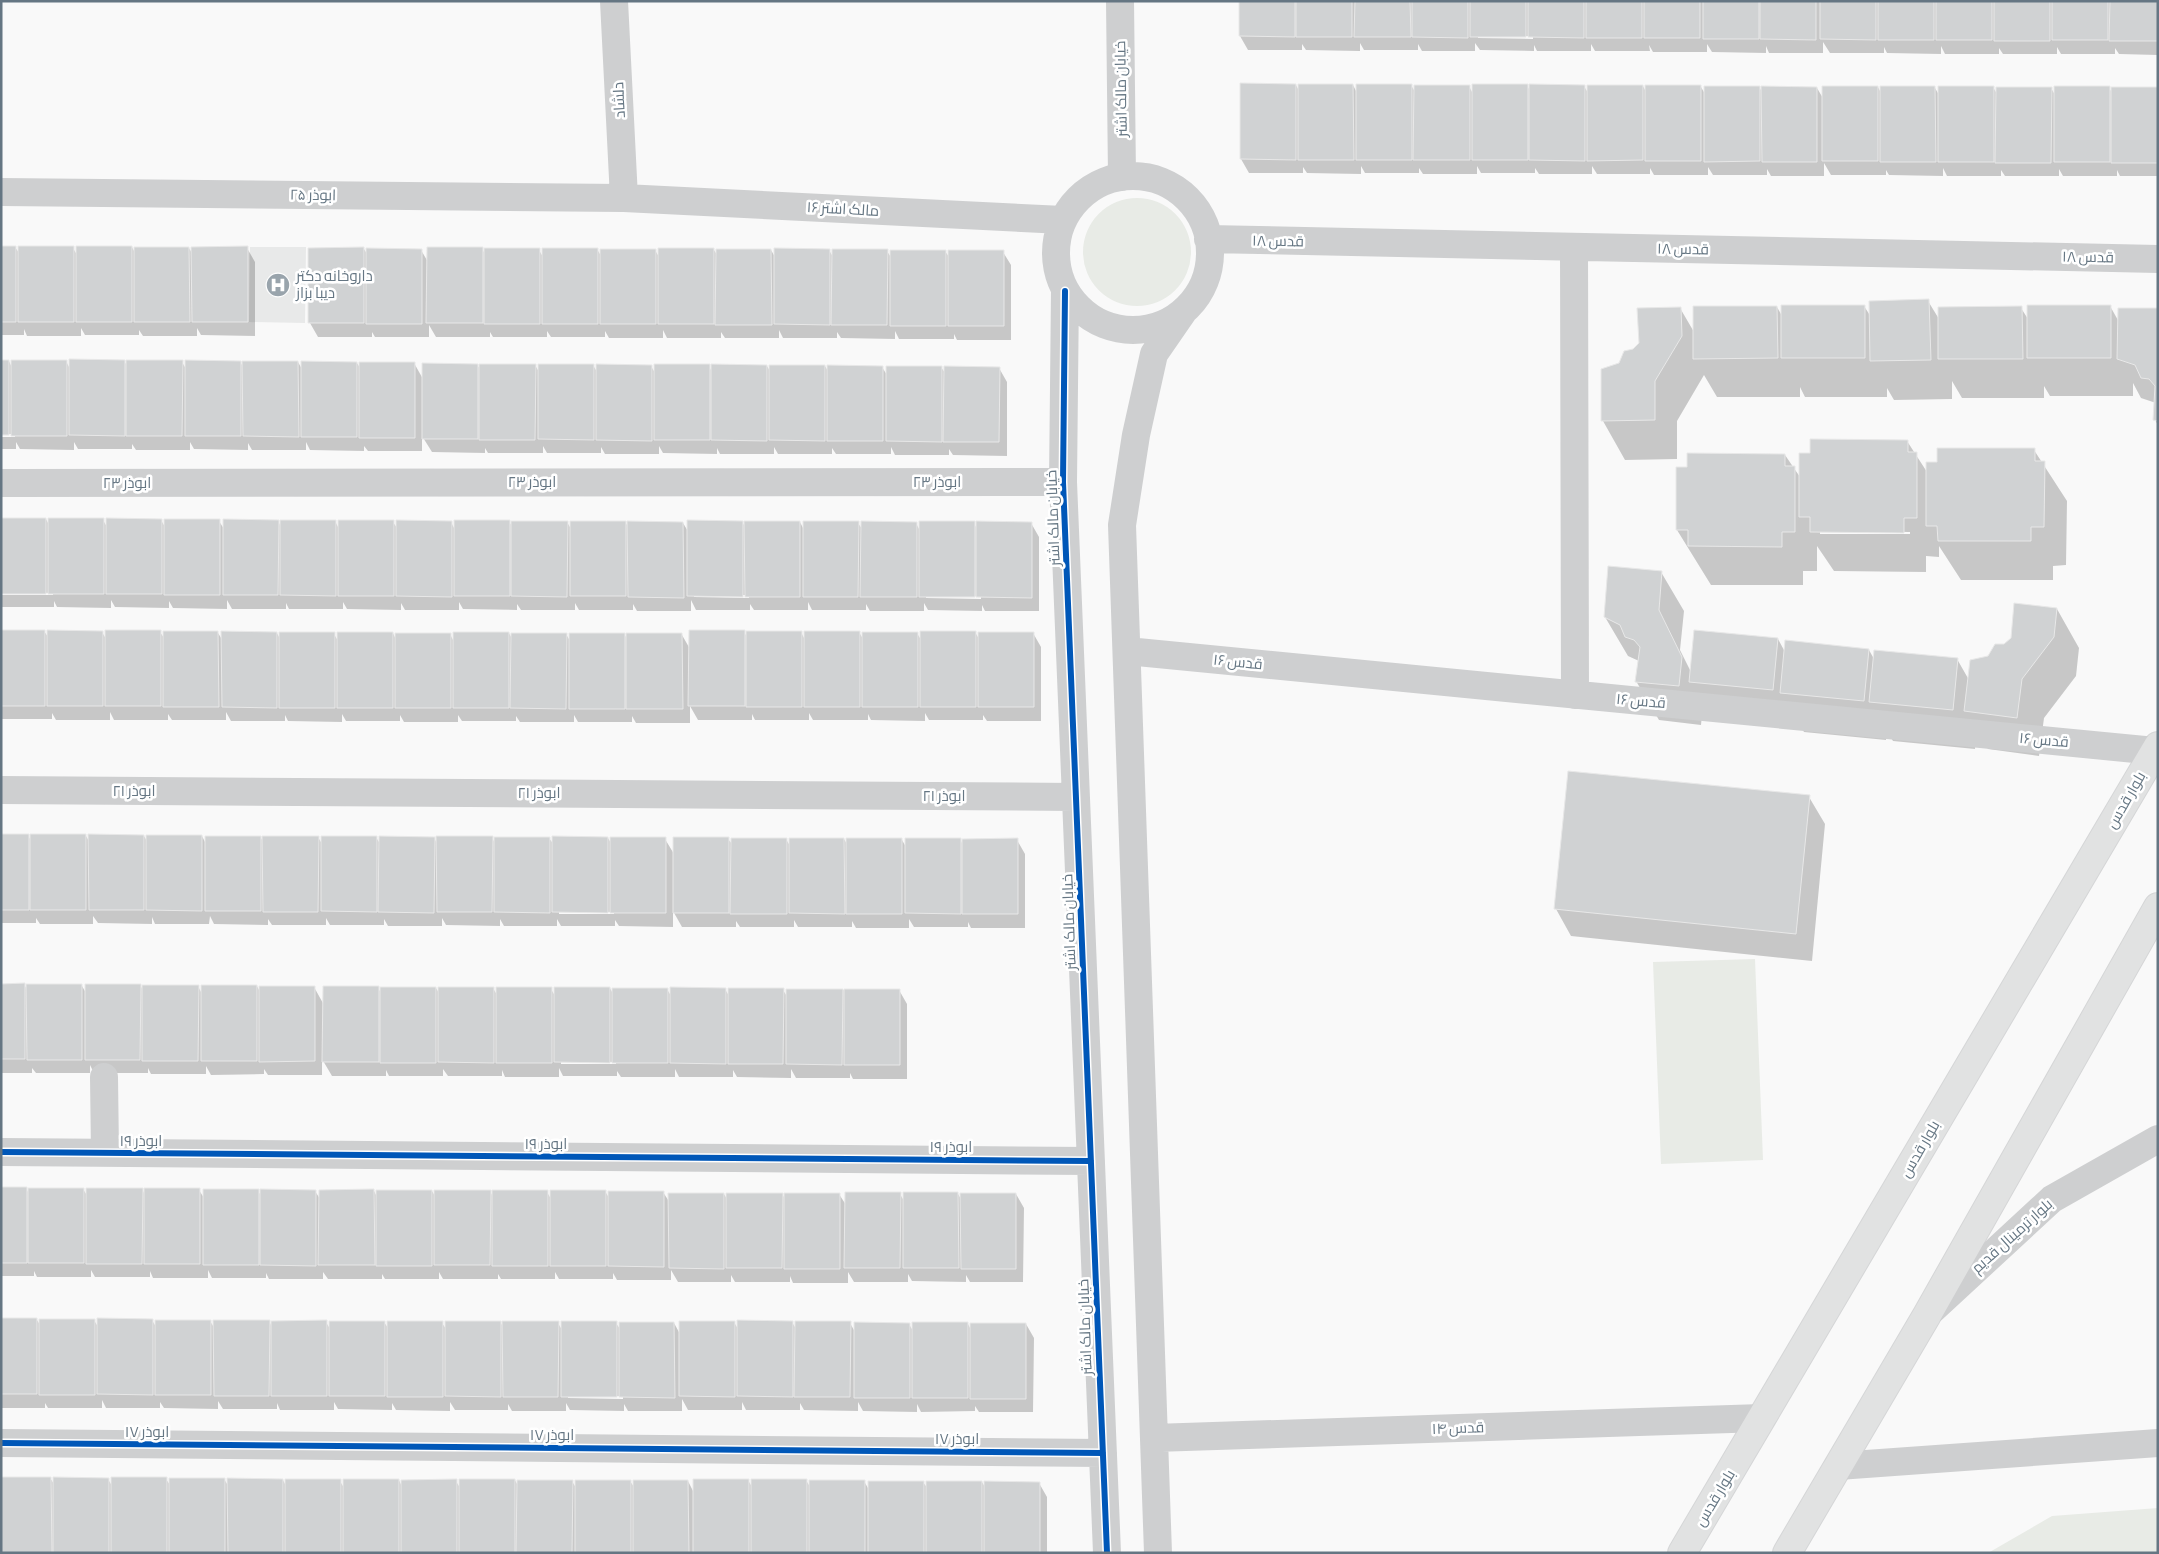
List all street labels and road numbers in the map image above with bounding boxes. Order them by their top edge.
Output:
street label: خیابان مالک اشتر [1112,41,1132,138]
street label: دلشاد [610,82,628,118]
street label: ابوذر ۲۵ [290,188,336,204]
street label: مالک اشتر ۱۶ [806,199,880,220]
street label: قدس ۱۸ [1252,234,1304,251]
street label: قدس ۱۸ [1657,242,1709,259]
street label: قدس ۱۸ [2062,250,2114,267]
street label: خیابان مالک اشتر [1043,470,1065,567]
street label: ابوذر ۲۳ [508,475,556,491]
street label: ابوذر ۲۳ [913,475,961,491]
street label: ابوذر ۲۳ [103,476,151,492]
street label: قدس ۱۶ [1212,652,1263,675]
street label: قدس ۱۶ [1615,692,1666,713]
street label: قدس ۱۶ [2018,731,2069,752]
street label: بلوار قدس [2104,769,2150,832]
street label: ابوذر ۲۱ [113,784,155,800]
street label: ابوذر ۲۱ [518,786,560,802]
street label: ابوذر ۲۱ [923,789,965,805]
street label: خیابان مالک اشتر [1059,874,1081,971]
street label: بلوار قدس [1898,1118,1944,1181]
street label: ابوذر ۱۹ [120,1134,162,1150]
street label: ابوذر ۱۹ [525,1137,567,1153]
street label: ابوذر ۱۹ [930,1140,972,1156]
street label: بلوار ترمینال قدیم [1969,1196,2057,1278]
street label: خیابان مالک اشتر [1075,1279,1097,1376]
street label: قدس ۱۴ [1432,1420,1485,1439]
street label: ابوذر ۱۷ [125,1425,169,1441]
street label: ابوذر ۱۷ [530,1428,574,1444]
street label: ابوذر ۱۷ [935,1432,979,1448]
street label: بلوار قدس [1693,1467,1740,1530]

